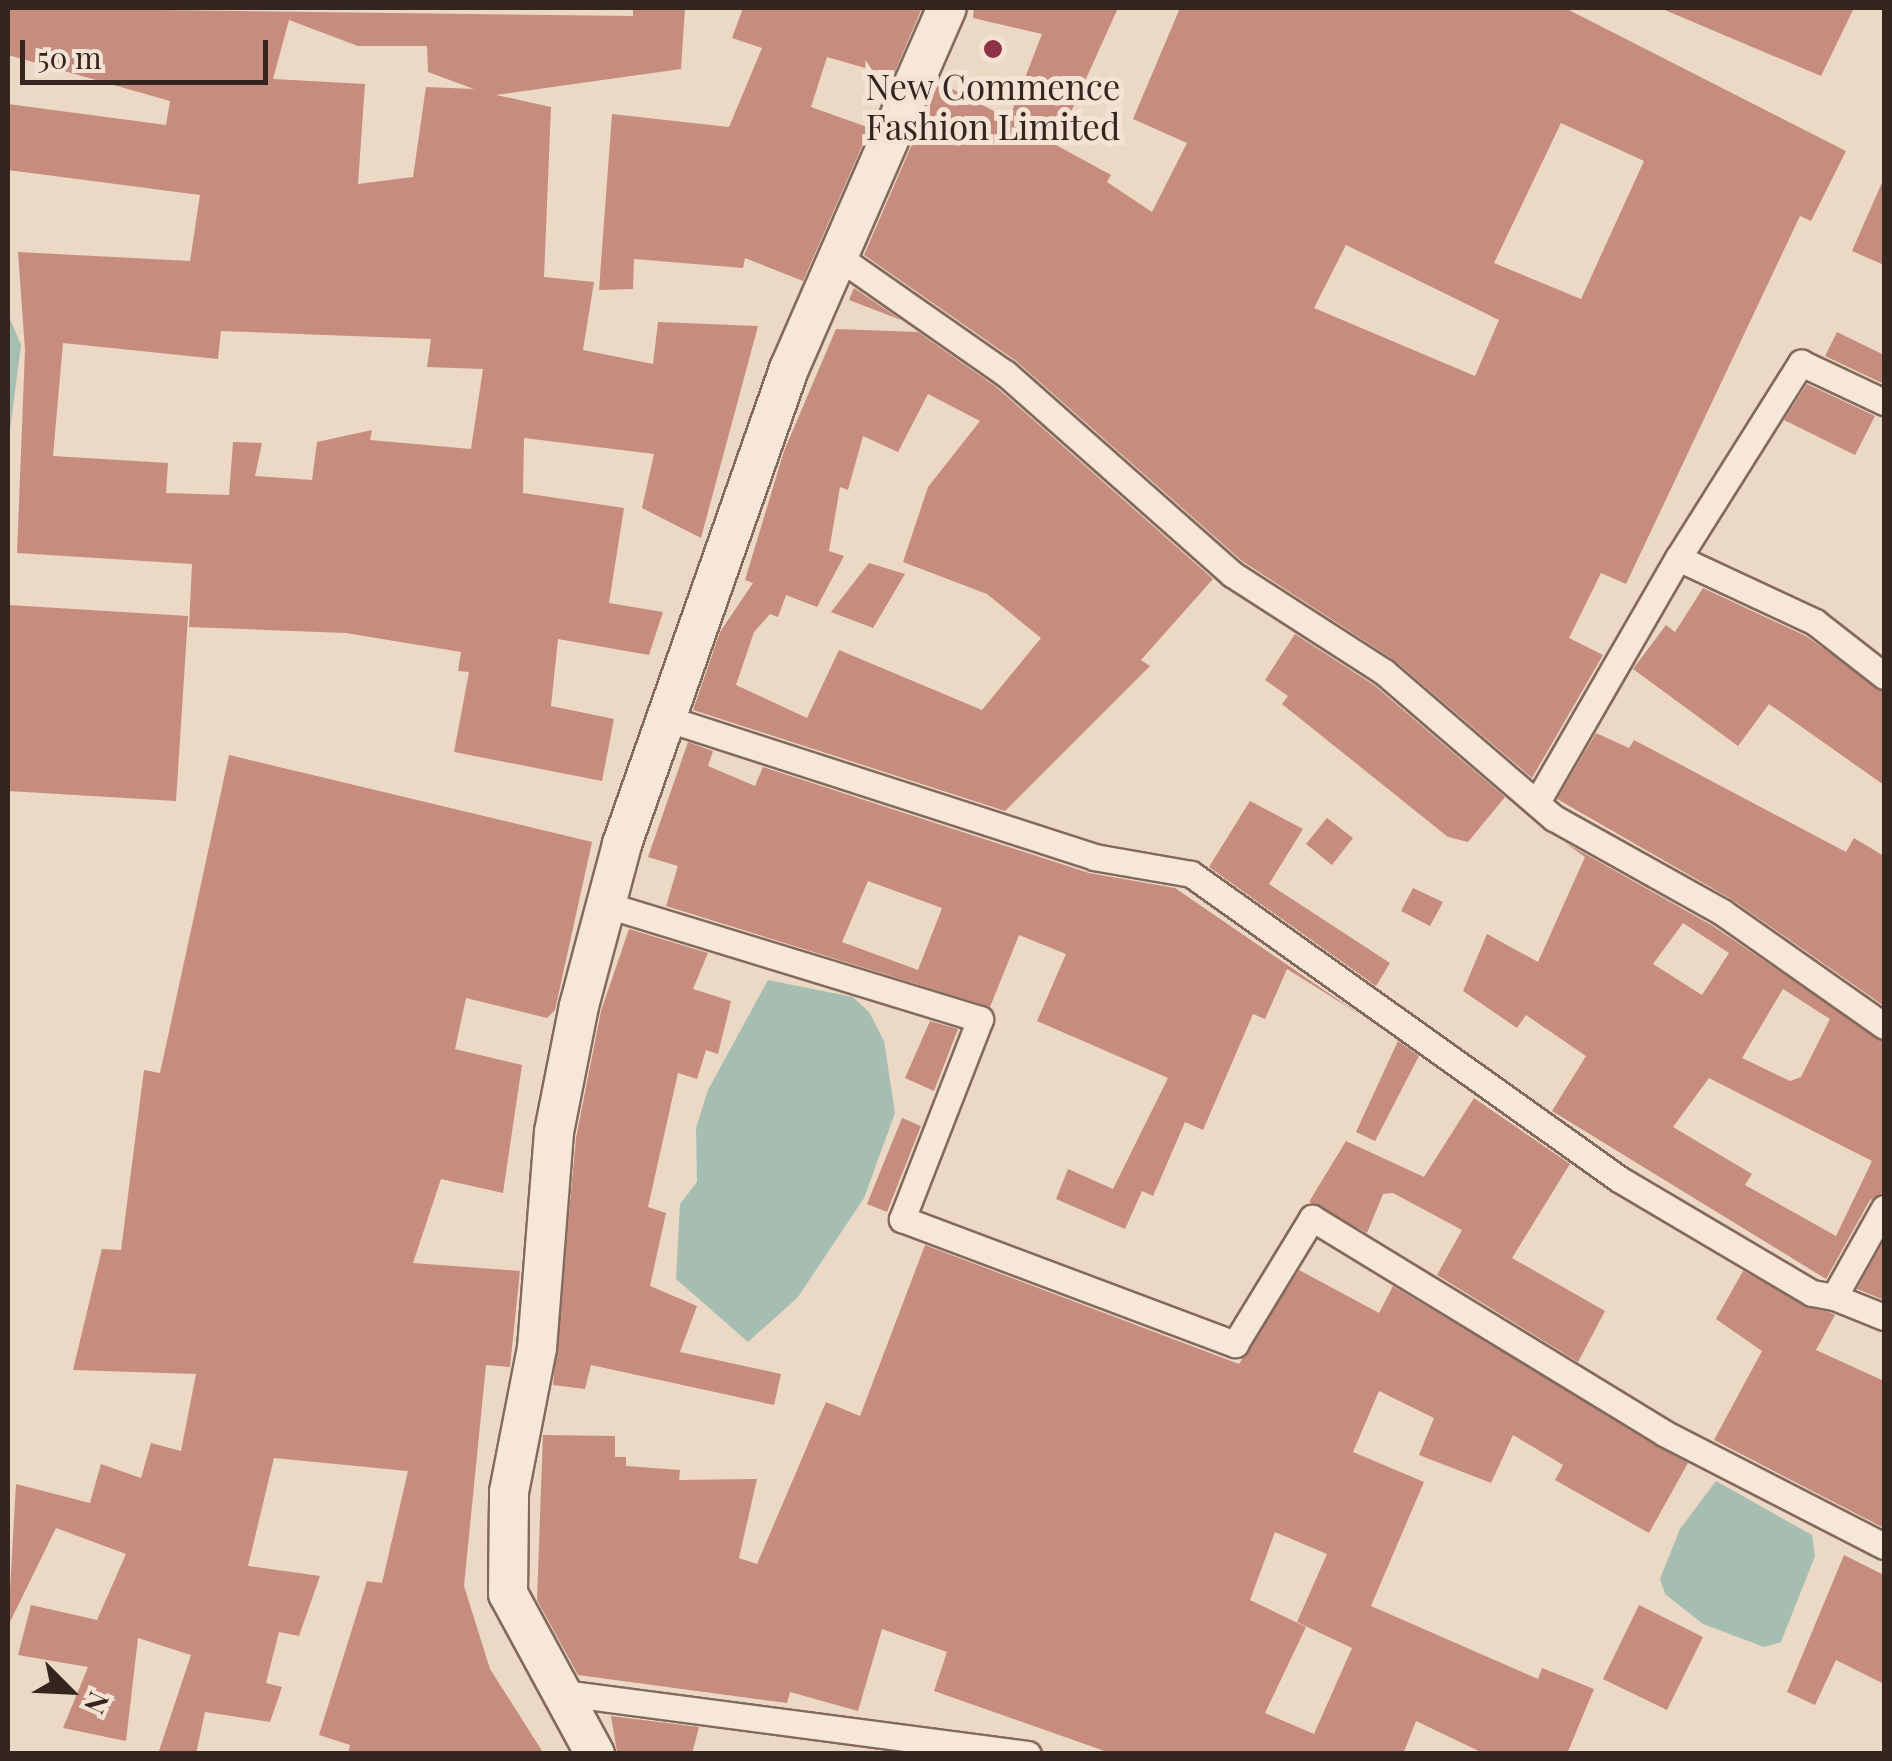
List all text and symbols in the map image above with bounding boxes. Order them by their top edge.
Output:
scale bar [25,20,272,82]
text: 50 m [37,37,102,77]
marker: New Commence Fashion Limited [982,38,1004,60]
place label: New Commence Fashion Limited [865,65,1121,147]
north arrow [20,1641,120,1741]
text: N [77,1687,119,1720]

